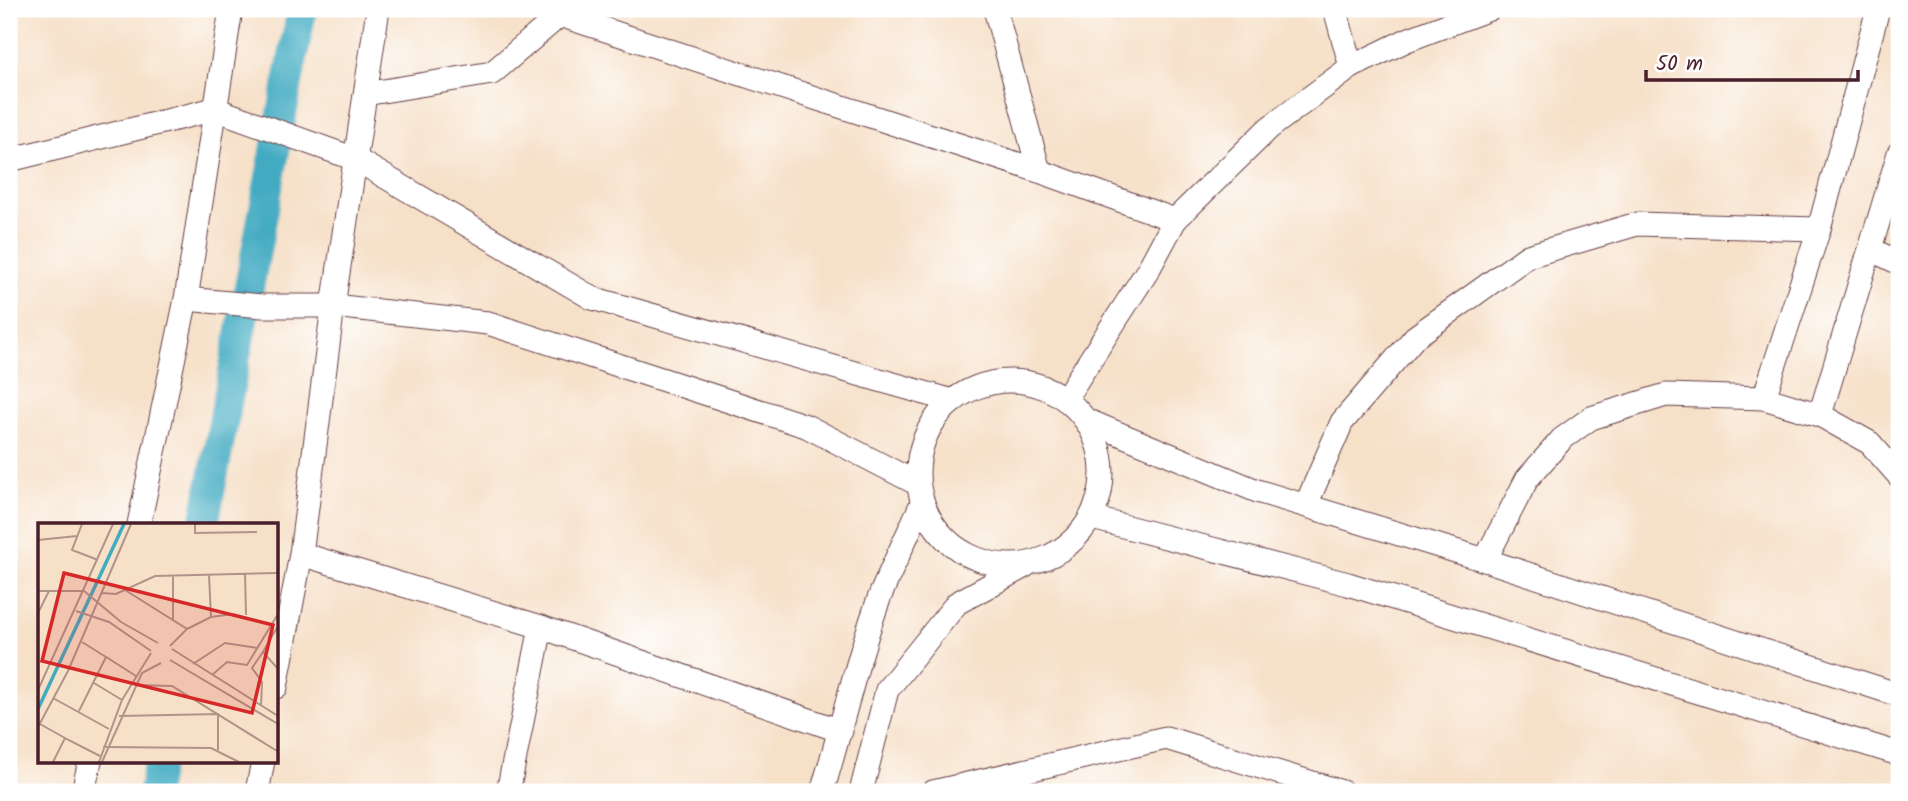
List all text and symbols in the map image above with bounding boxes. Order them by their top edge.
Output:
scale bar [1646,38,1857,82]
text: 50 m [1656,48,1703,81]
inset map [38,523,278,762]

